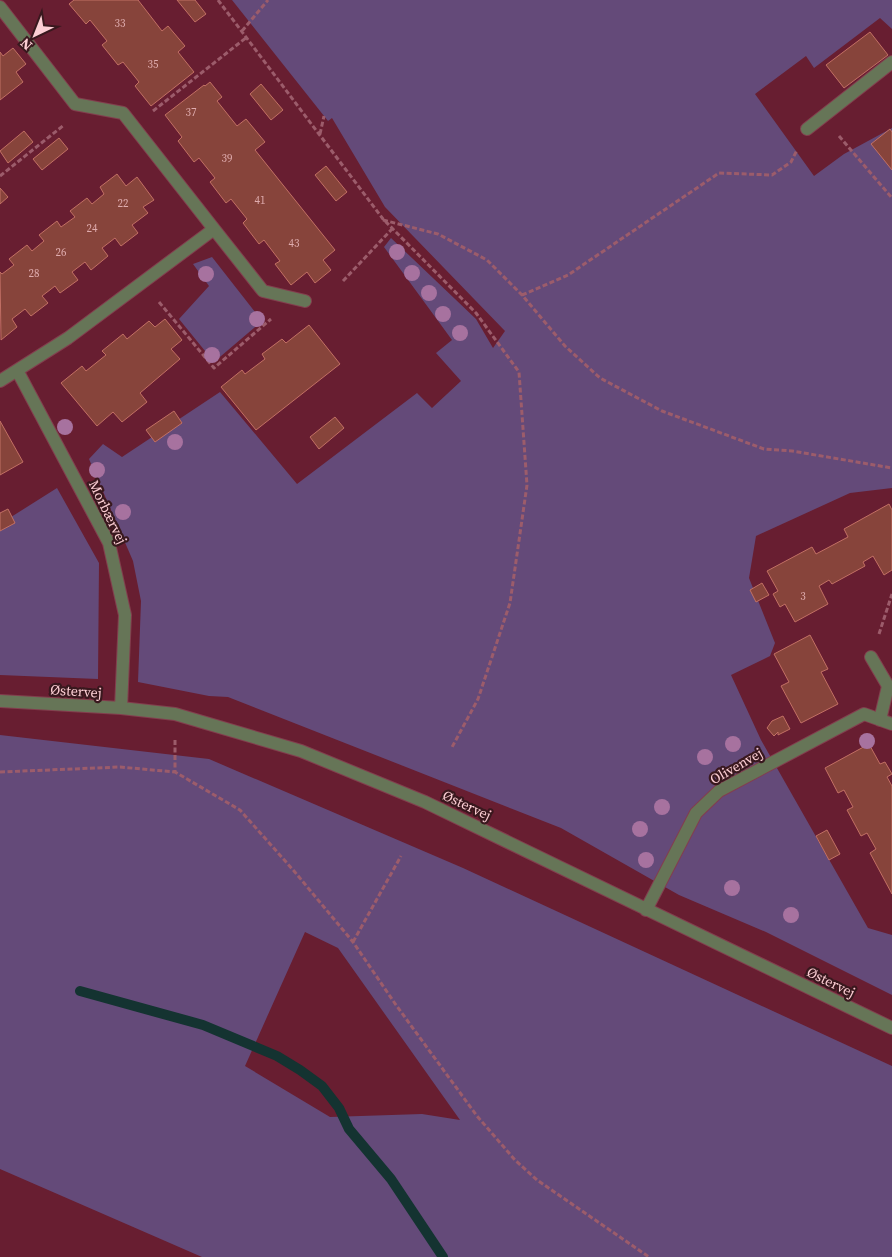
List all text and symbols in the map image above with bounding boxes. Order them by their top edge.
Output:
north arrow [10,10,60,60]
house number: 33 [115,16,126,31]
text: N [16,34,37,55]
house number: 35 [148,57,159,72]
house number: 37 [186,105,197,120]
house number: 39 [222,151,233,166]
house number: 41 [255,193,266,208]
house number: 22 [118,196,129,211]
house number: 24 [87,221,98,236]
house number: 43 [289,236,300,251]
house number: 26 [56,245,67,260]
house number: 28 [29,266,40,281]
street label: Morbærvej [84,477,132,547]
house number: 3 [800,589,806,604]
street label: Østervej [50,679,103,703]
street label: Olivenvej [706,743,766,789]
street label: Østervej [439,785,495,825]
street label: Østervej [803,962,859,1002]

